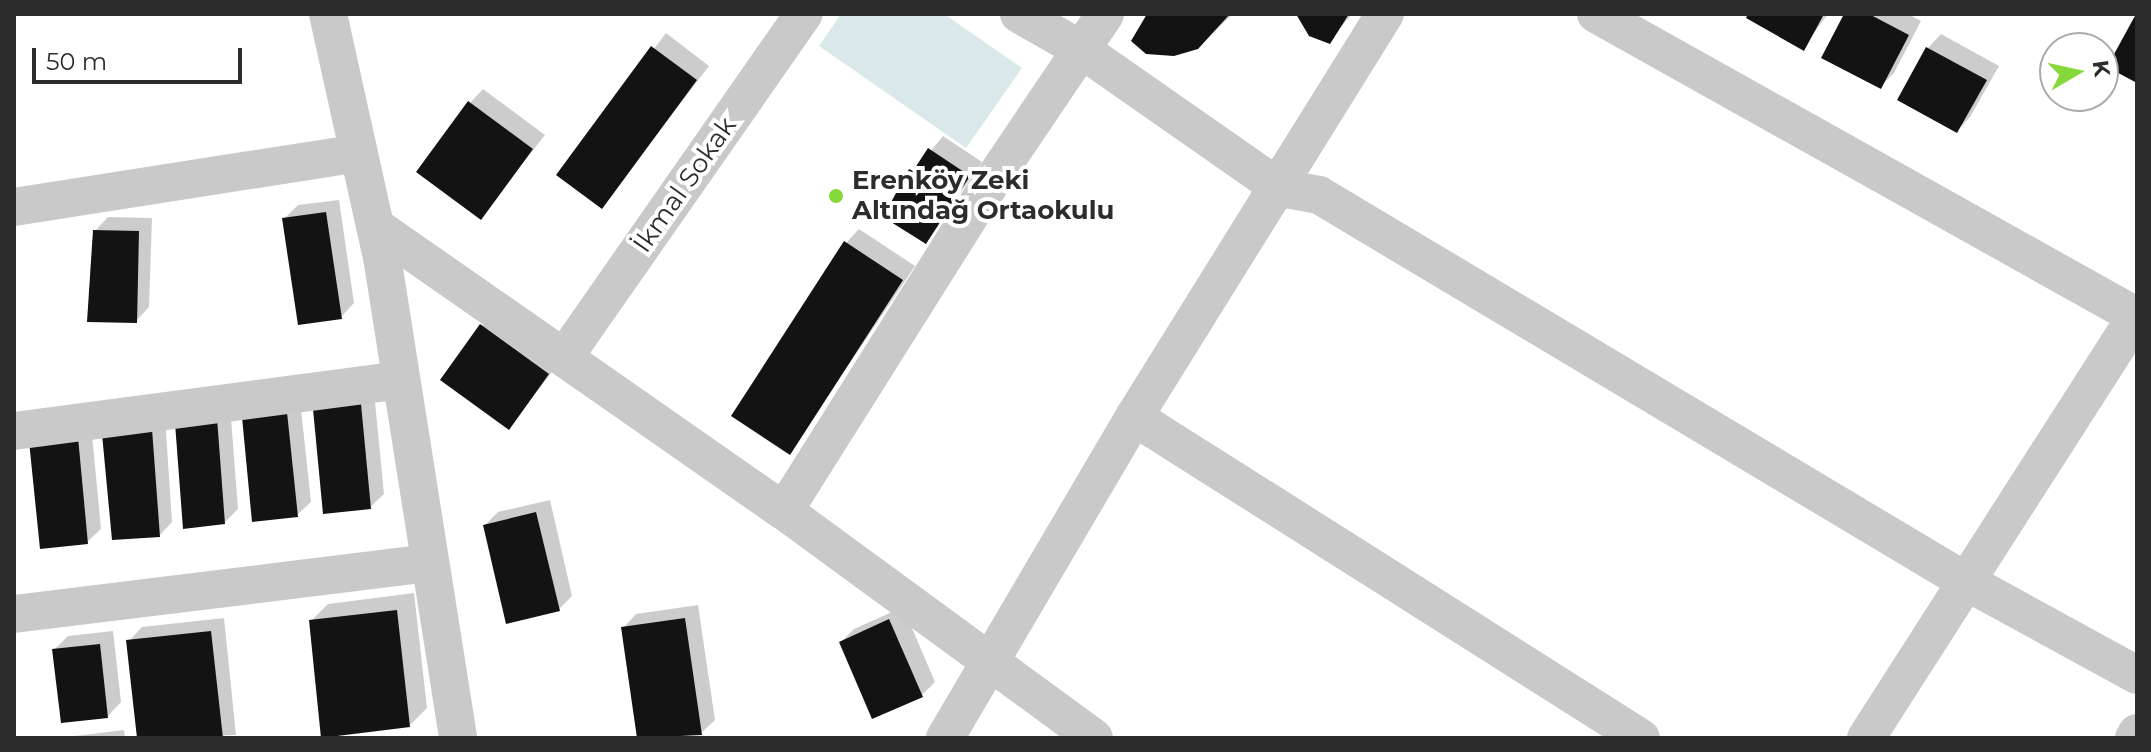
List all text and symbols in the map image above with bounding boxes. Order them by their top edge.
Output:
scale bar [36,32,246,82]
north arrow [2039,32,2119,112]
text: 50 m [46,47,107,76]
text: K [2087,58,2116,79]
street label: İkmal Sokak [627,111,743,259]
place label: Erenköy Zeki Altındağ Ortaokulu [852,165,1114,226]
marker: Erenköy Zeki Altındağ Ortaokulu [827,187,845,205]

